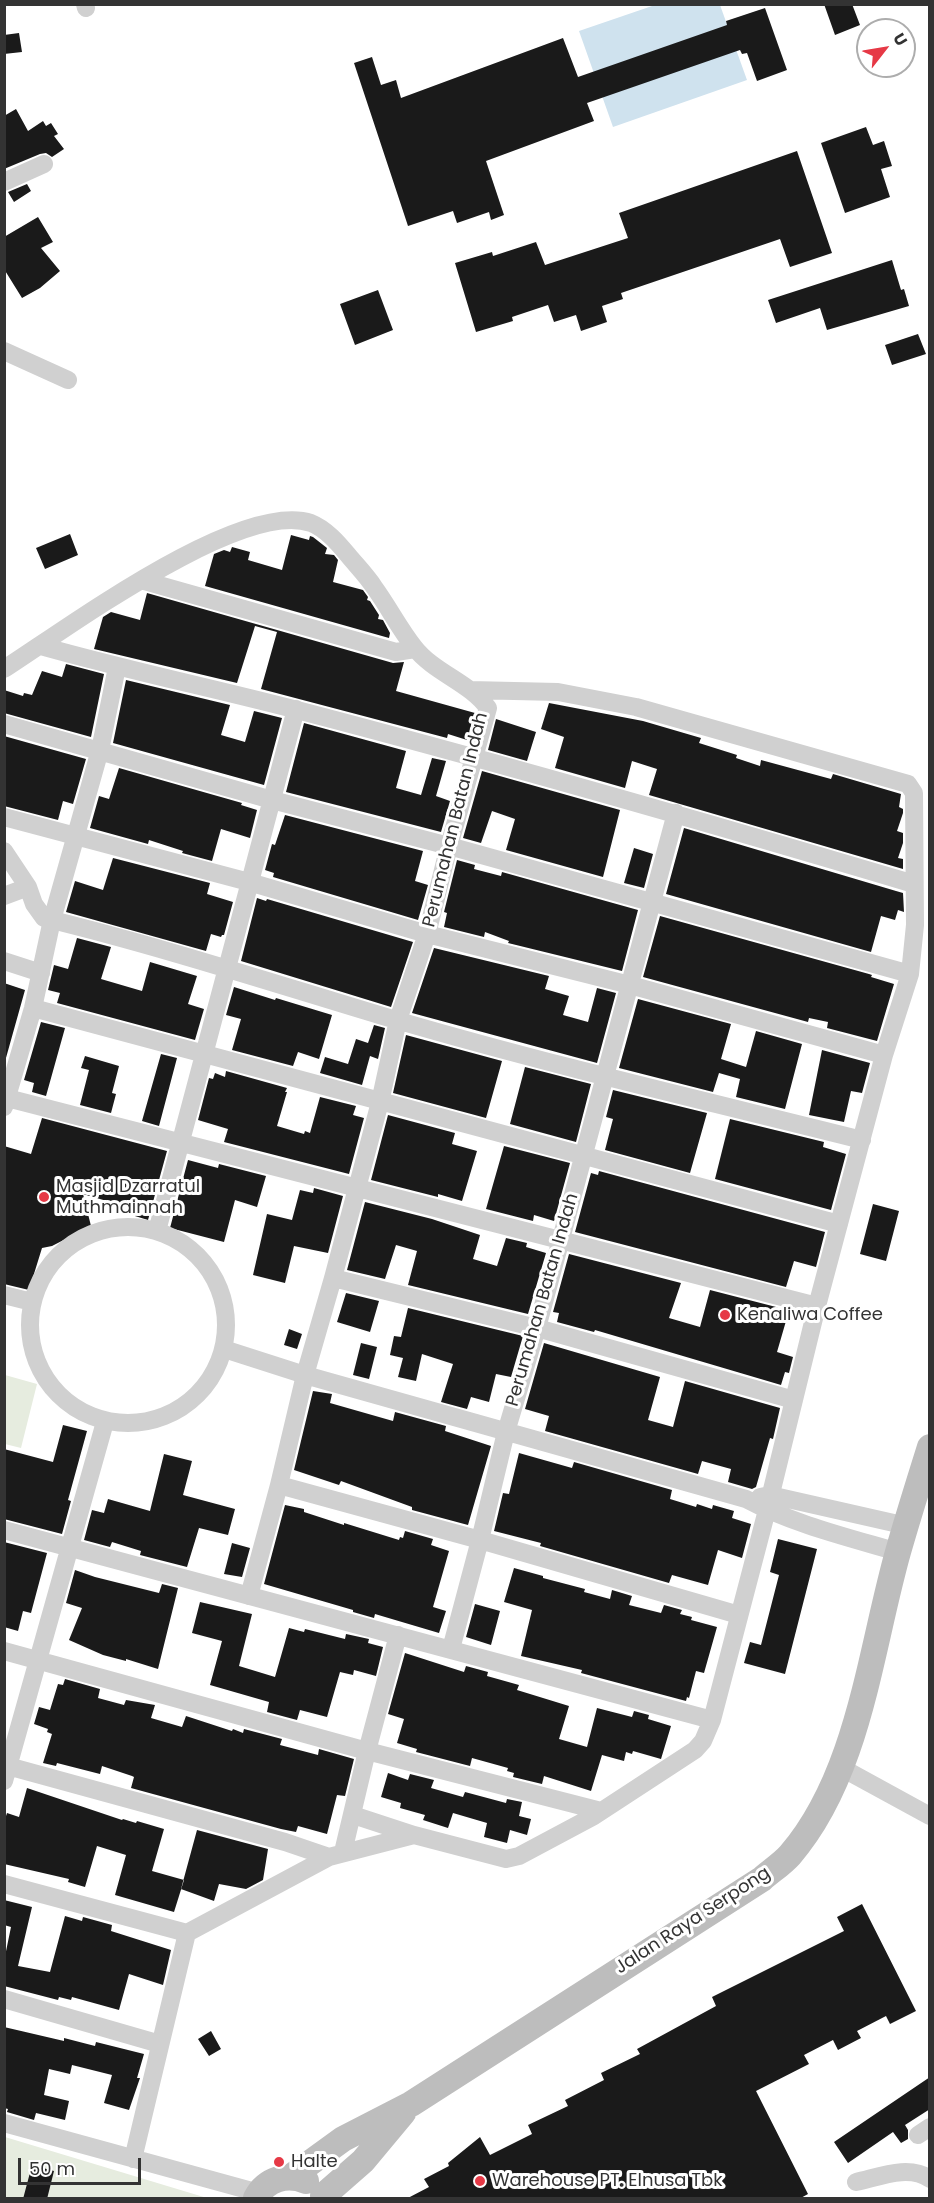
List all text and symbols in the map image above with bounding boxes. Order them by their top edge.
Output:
north arrow [856,18,916,78]
text: U [887,29,913,50]
street label: Perumahan Batan Indah [419,710,493,930]
place label: Masjid Dzarratul Muthmainnah [56,1176,200,1218]
marker: Masjid Dzarratul Muthmainnah [37,1190,51,1204]
street label: Perumahan Batan Indah [502,1191,584,1409]
place label: Kenaliwa Coffee [737,1304,883,1326]
marker: Kenaliwa Coffee [718,1308,732,1322]
street label: Jalan Raya Serpong [611,1863,775,1979]
scale bar [21,2146,144,2184]
place label: Halte [291,2151,338,2173]
marker: Halte [272,2155,286,2169]
text: 50 m [29,2156,75,2181]
place label: Warehouse PT. Elnusa Tbk [492,2170,723,2192]
marker: Warehouse PT. Elnusa Tbk [473,2174,487,2188]

